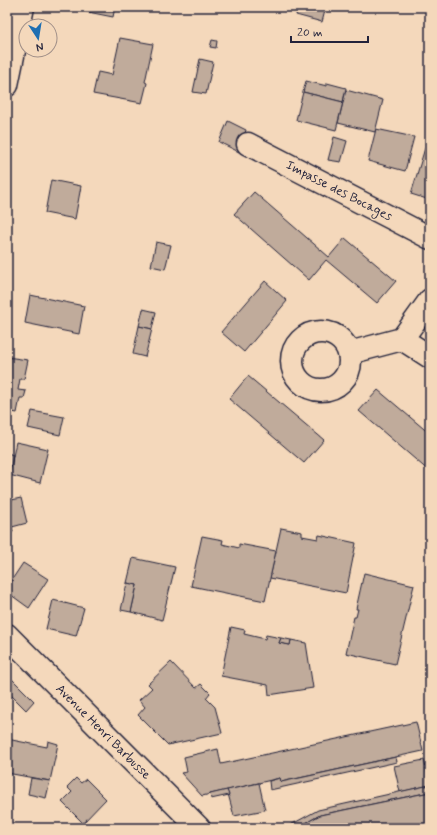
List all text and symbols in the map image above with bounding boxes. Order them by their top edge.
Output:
north arrow [18,18,58,58]
scale bar [291,18,368,44]
text: 20 m [297,25,323,41]
text: N [35,39,45,54]
street label: Impasse des Bocages [283,157,395,226]
street label: Avenue Henri Barbusse [52,681,154,783]

